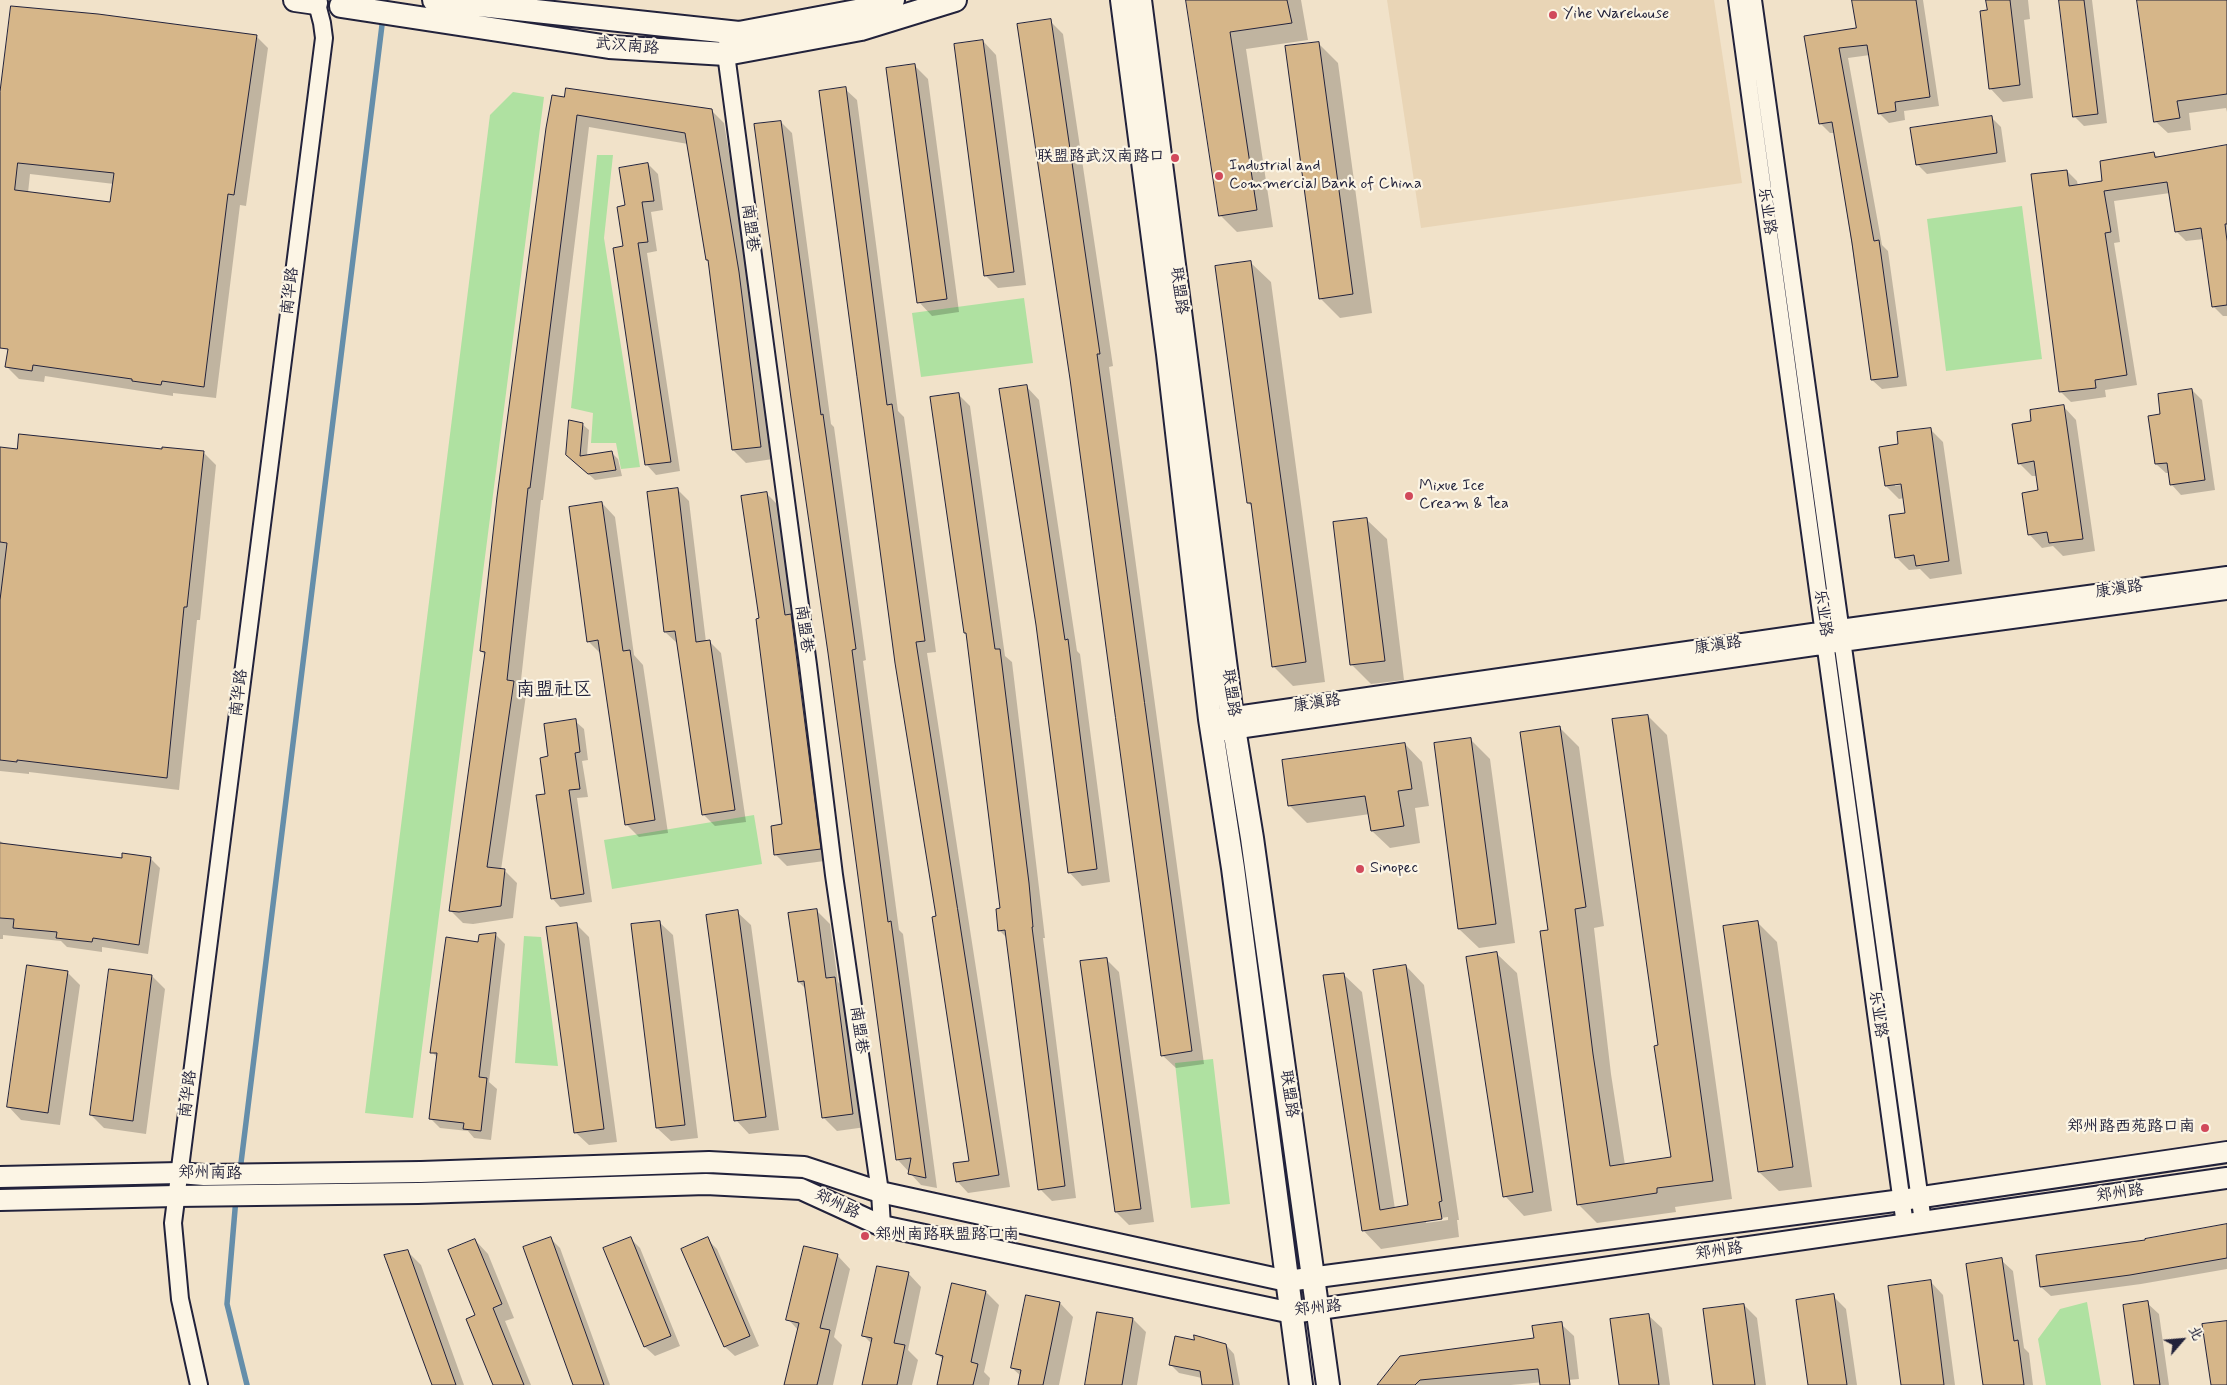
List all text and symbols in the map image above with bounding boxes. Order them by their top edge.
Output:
place label: Yihe Warehouse [1563,5,1669,25]
marker: Yihe Warehouse [1547,9,1559,21]
street label: 武汉南路 [594,35,660,59]
place label: 联盟路武汉南路口 [1037,148,1165,168]
marker: 联盟路武汉南路口 [1169,152,1181,164]
place label: Industrial and Commercial Bank of China [1229,157,1422,195]
marker: Industrial and Commercial Bank of China [1213,170,1225,182]
street label: 乐业路 [1753,186,1779,236]
street label: 南盟巷 [737,203,761,253]
street label: 南华路 [279,266,303,316]
street label: 联盟路 [1166,266,1190,316]
place label: Mixue Ice Cream & Tea [1419,477,1509,515]
marker: Mixue Ice Cream & Tea [1403,490,1415,502]
street label: 康滇路 [2094,577,2144,603]
street label: 乐业路 [1809,588,1835,638]
street label: 南盟巷 [790,604,816,654]
street label: 康滇路 [1693,633,1743,659]
street label: 南华路 [228,668,252,718]
street label: 联盟路 [1217,668,1243,718]
district label: 南盟社区 [516,680,592,702]
street label: 康滇路 [1292,691,1342,717]
place label: Sinopec [1370,859,1418,879]
marker: Sinopec [1354,863,1366,875]
street label: 乐业路 [1864,989,1890,1039]
street label: 南盟巷 [845,1005,871,1055]
street label: 南华路 [177,1069,201,1119]
street label: 联盟路 [1275,1069,1301,1119]
place label: 郑州路西苑路口南 [2067,1118,2195,1138]
marker: 郑州路西苑路口南 [2199,1122,2211,1134]
street label: 郑州南路 [178,1164,242,1184]
street label: 郑州路 [2095,1181,2145,1207]
street label: 郑州路 [811,1186,863,1224]
place label: 郑州南路联盟路口南 [875,1226,1019,1246]
marker: 郑州南路联盟路口南 [859,1230,871,1242]
street label: 郑州路 [1694,1239,1744,1265]
street label: 郑州路 [1293,1297,1343,1321]
north arrow [2157,1315,2207,1365]
text: 北 [2184,1323,2207,1344]

